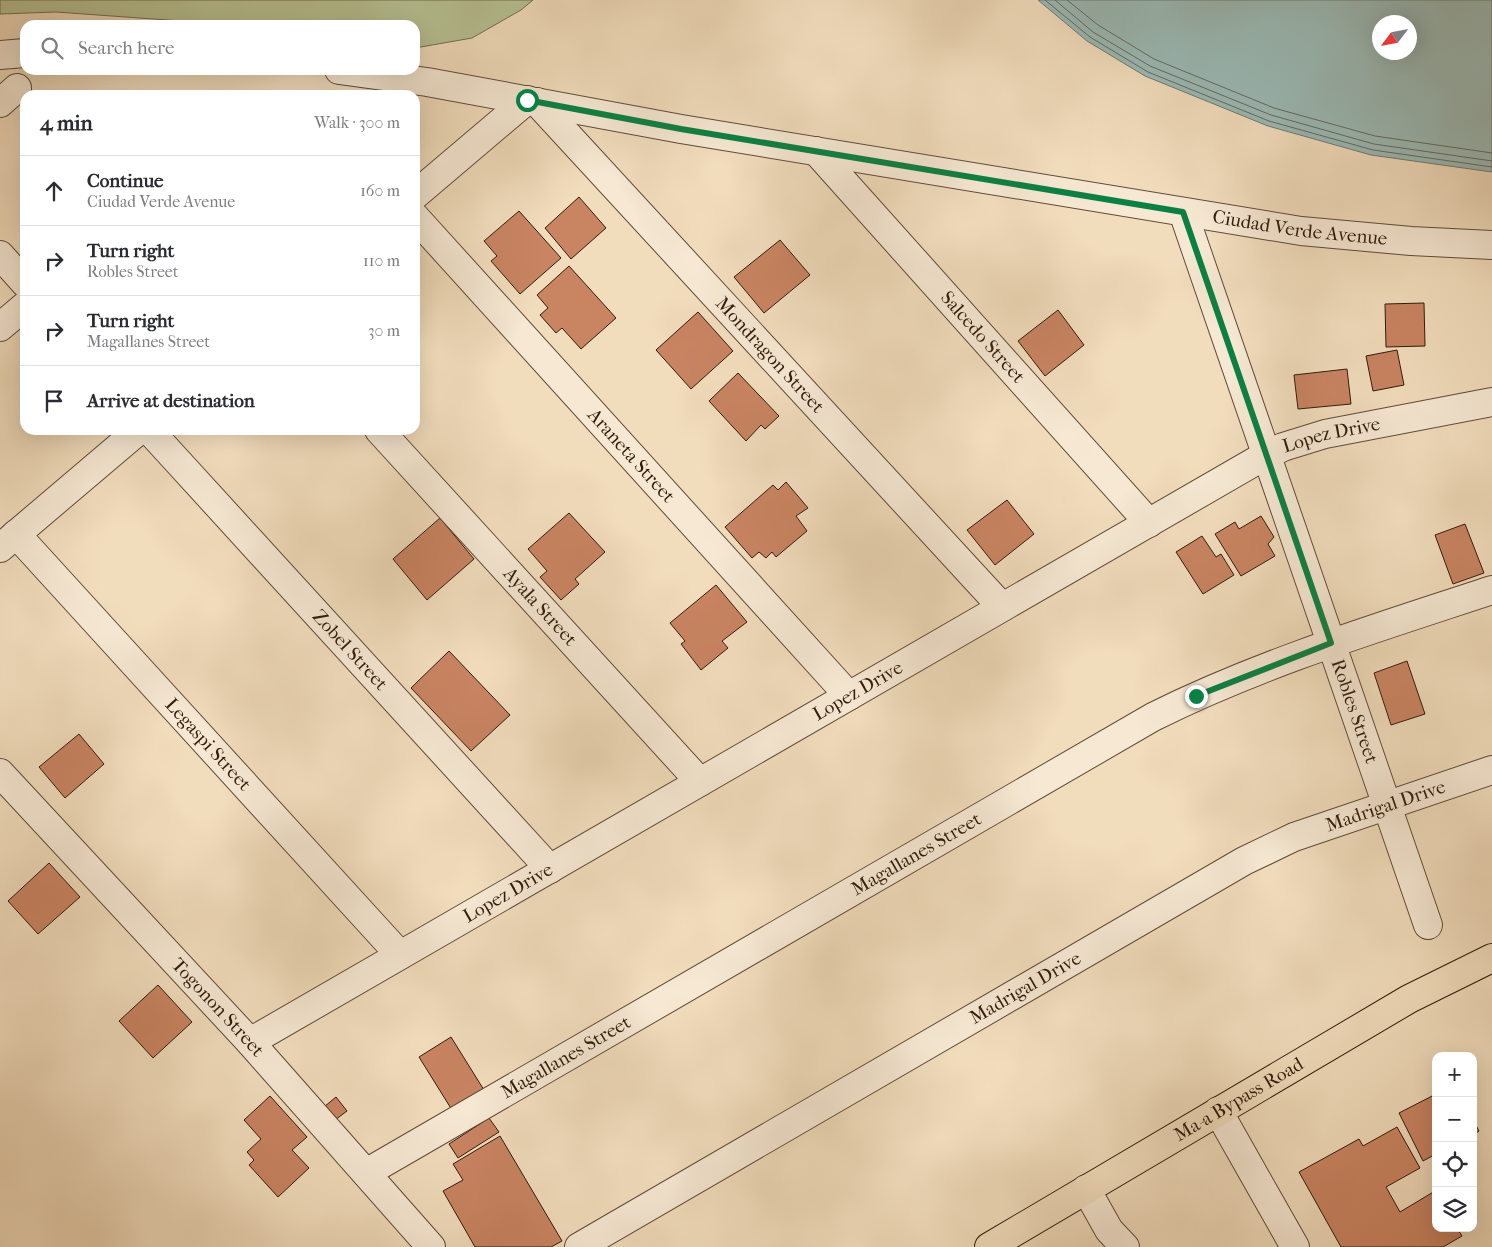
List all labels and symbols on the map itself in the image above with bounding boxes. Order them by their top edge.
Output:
north arrow [1372,15,1417,60]
route start [516,89,539,112]
street label: Ciudad Verde Avenue [1211,206,1388,250]
street label: Salcedo Street [936,287,1030,388]
street label: Mondragon Street [711,293,829,418]
street label: Araneta Street [582,403,680,507]
street label: Lopez Drive [1280,413,1382,458]
street label: Ayala Street [498,562,582,651]
street label: Zobel Street [308,605,392,695]
street label: Lopez Drive [809,656,907,725]
street label: Robles Street [1327,656,1383,767]
route end [1185,685,1208,708]
street label: Legaspi Street [160,694,256,795]
street label: Madrigal Drive [1323,776,1448,836]
street label: Magallanes Street [848,808,985,900]
street label: Lopez Drive [459,858,557,927]
street label: Madrigal Drive [966,947,1085,1029]
street label: Togonon Street [167,954,269,1061]
street label: Magallanes Street [497,1011,635,1103]
street label: Ma-a Bypass Road [1170,1053,1308,1146]

